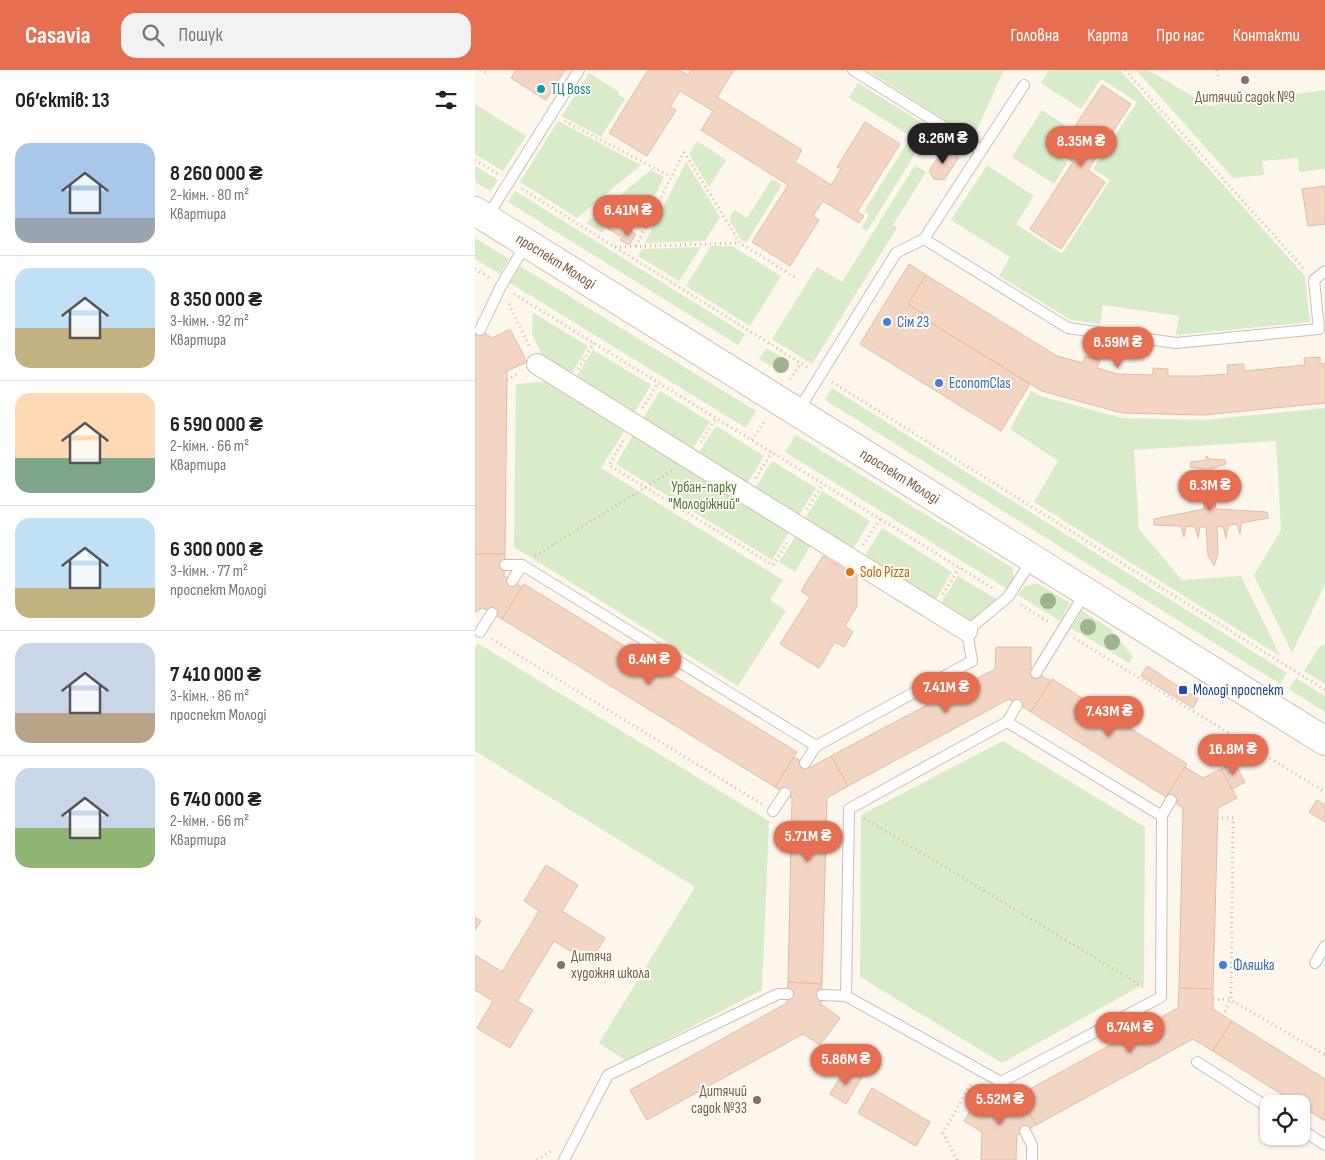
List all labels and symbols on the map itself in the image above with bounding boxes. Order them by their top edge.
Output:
marker: Дитячий садок №9 [1239,74,1251,86]
place label: ТЦ Boss [551,80,591,99]
marker: ТЦ Boss [535,83,547,95]
place label: Дитячий садок №9 [1195,88,1295,107]
pin: 8.26M ₴ [897,122,989,165]
pin: 8.35M ₴ [1035,126,1127,168]
pin: 6.41M ₴ [582,194,674,237]
street label: проспект Молоді [512,229,599,294]
place label: Сім 23 [897,313,929,332]
marker: Сім 23 [881,316,893,328]
pin: 6.59M ₴ [1072,326,1164,369]
place label: EconomClas [949,374,1011,393]
marker: EconomClas [933,377,945,389]
street label: проспект Молоді [856,444,943,509]
pin: 6.3M ₴ [1169,470,1251,512]
park label: Урбан-парку "Молодіжний" [668,478,740,514]
place label: Solo Pizza [860,563,910,582]
marker: Solo Pizza [844,566,856,578]
pin: 6.4M ₴ [608,644,690,686]
pin: 7.41M ₴ [900,672,992,714]
place label: Молоді проспект [1193,681,1284,700]
marker: Молоді проспект [1177,684,1189,696]
pin: 7.43M ₴ [1063,696,1155,738]
pin: 16.8M ₴ [1187,734,1279,776]
pin: 5.71M ₴ [762,820,854,863]
place label: Дитяча художня школа [571,947,650,983]
place label: Фляшка [1233,956,1275,975]
marker: Дитяча художня школа [555,959,567,971]
marker: Фляшка [1217,959,1229,971]
pin: 6.74M ₴ [1084,1012,1176,1054]
pin: 5.86M ₴ [800,1044,892,1086]
place label: Дитячий садок №33 [691,1082,747,1118]
pin: 5.52M ₴ [954,1084,1046,1126]
marker: Дитячий садок №33 [751,1094,763,1106]

